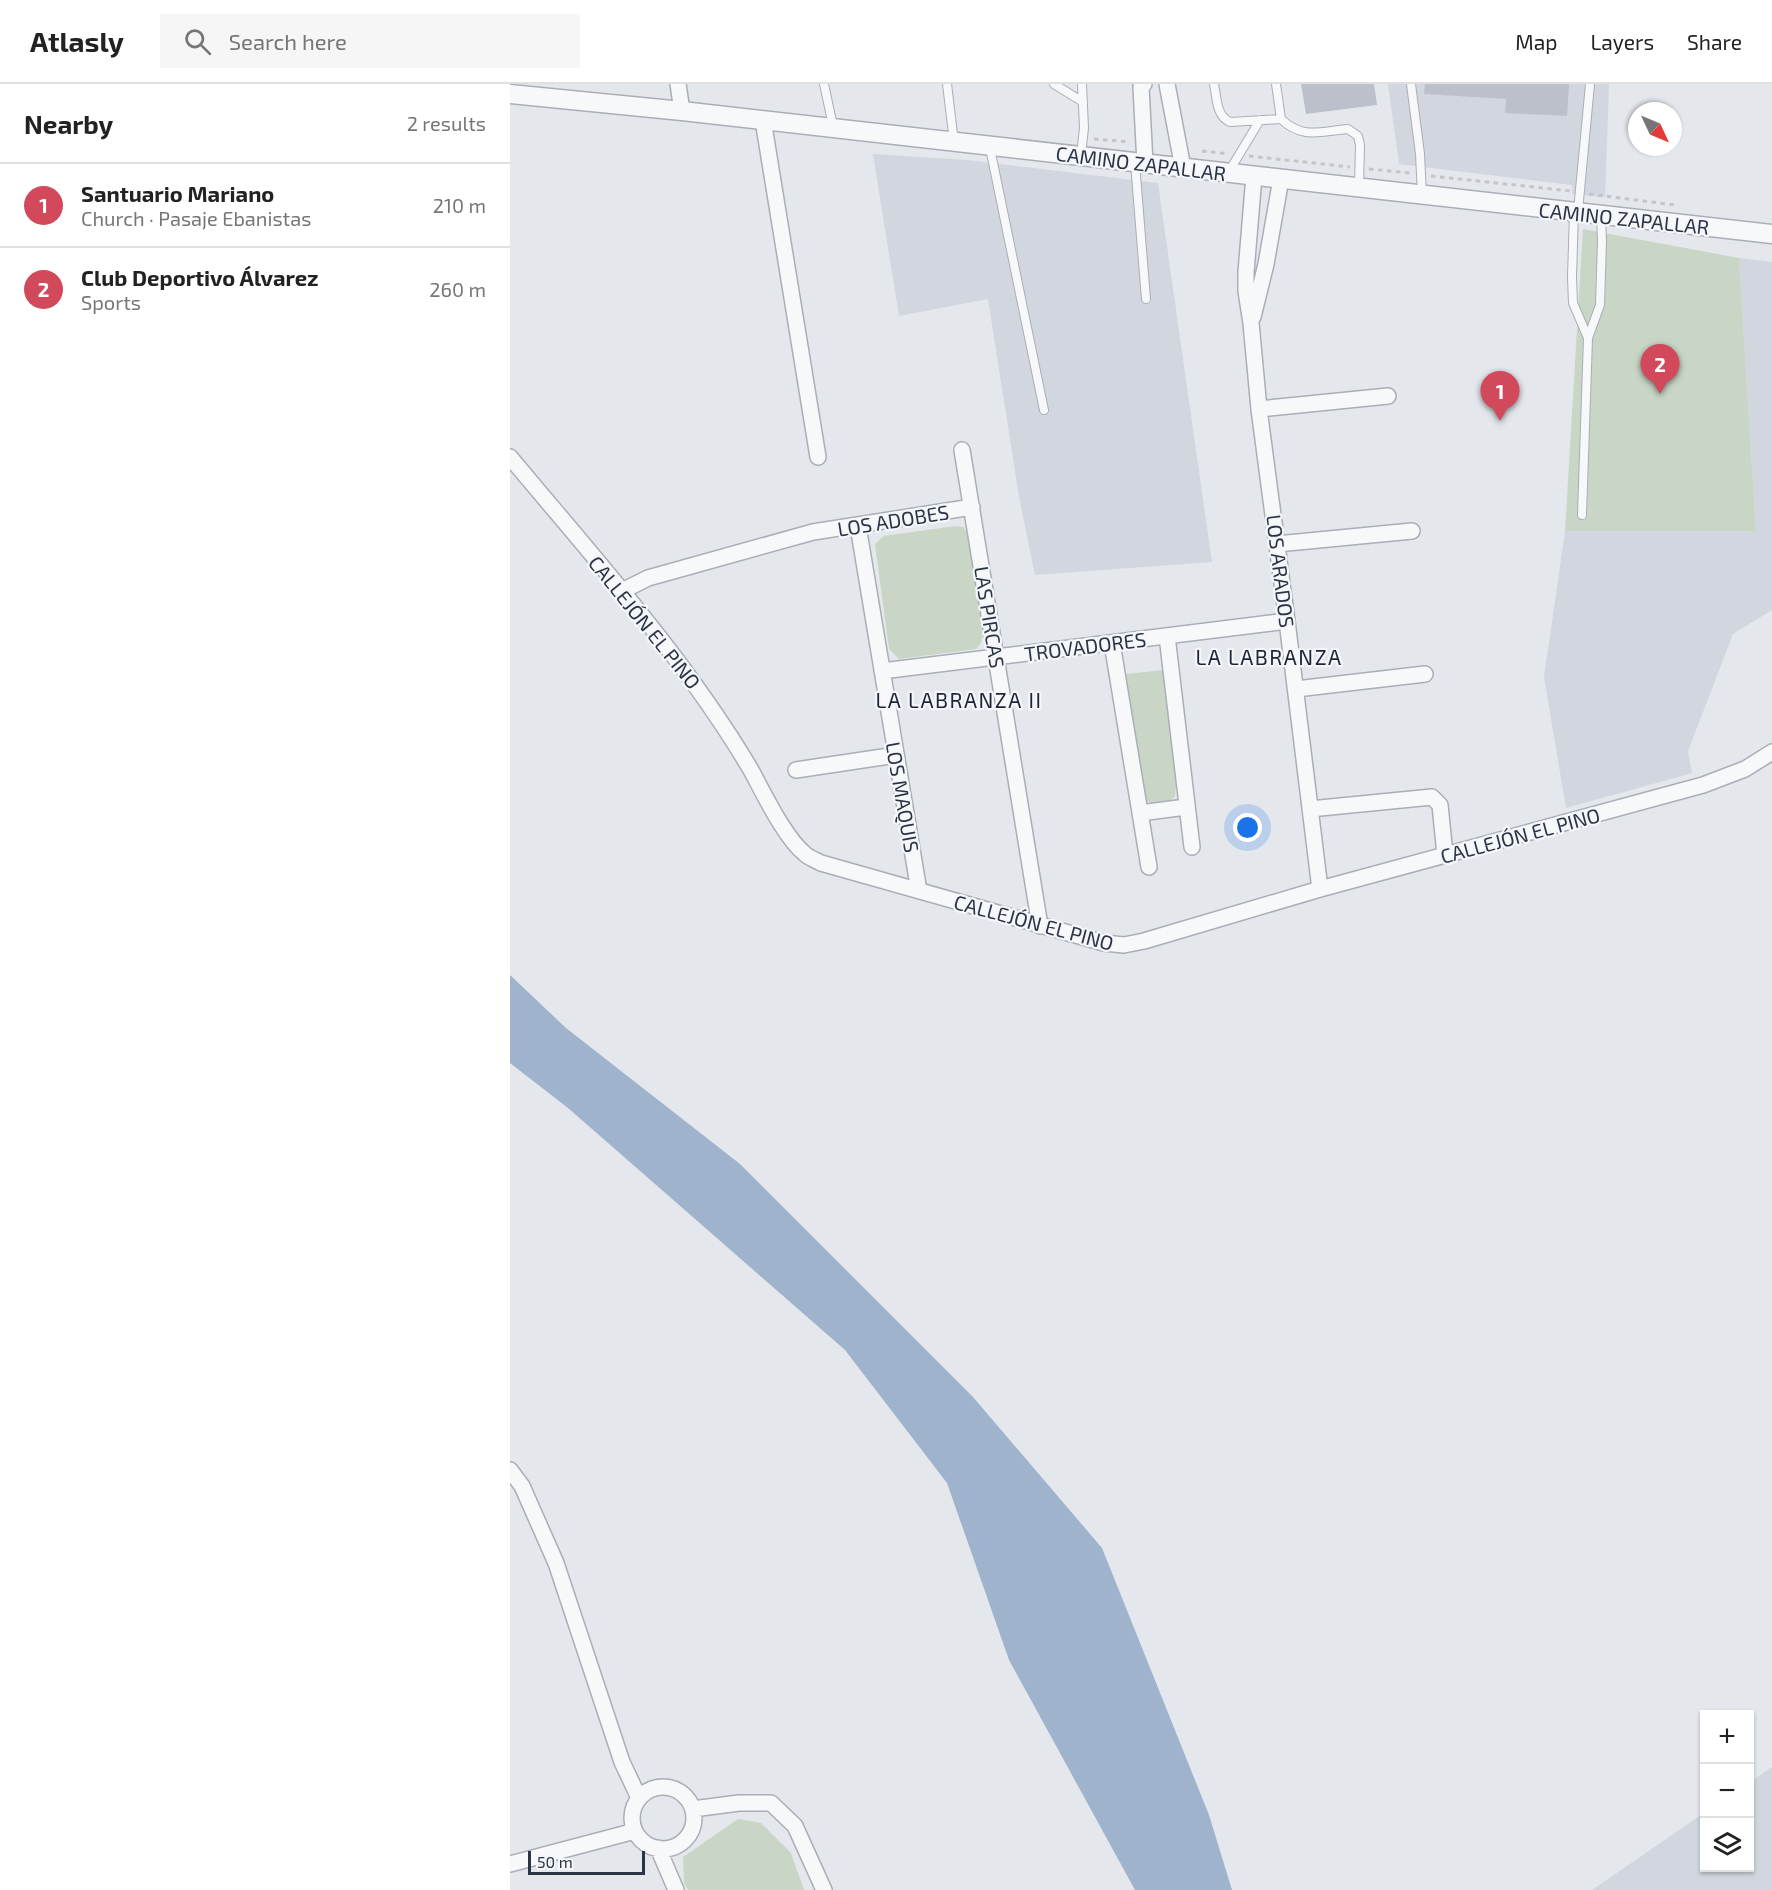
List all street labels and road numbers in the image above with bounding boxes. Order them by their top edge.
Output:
street label: CAMINO ZAPALLAR [1055,141,1227,185]
street label: CAMINO ZAPALLAR [1538,197,1710,239]
street label: LOS ADOBES [836,499,950,541]
street label: LOS ARADOS [1262,513,1300,629]
street label: CALLEJÓN EL PINO [584,551,706,693]
street label: LAS PIRCAS [970,564,1010,670]
street label: TROVADORES [1023,627,1147,665]
street label: LOS MAQUIS [881,740,925,854]
street label: CALLEJÓN EL PINO [1438,802,1602,868]
street label: CALLEJÓN EL PINO [952,889,1116,955]

